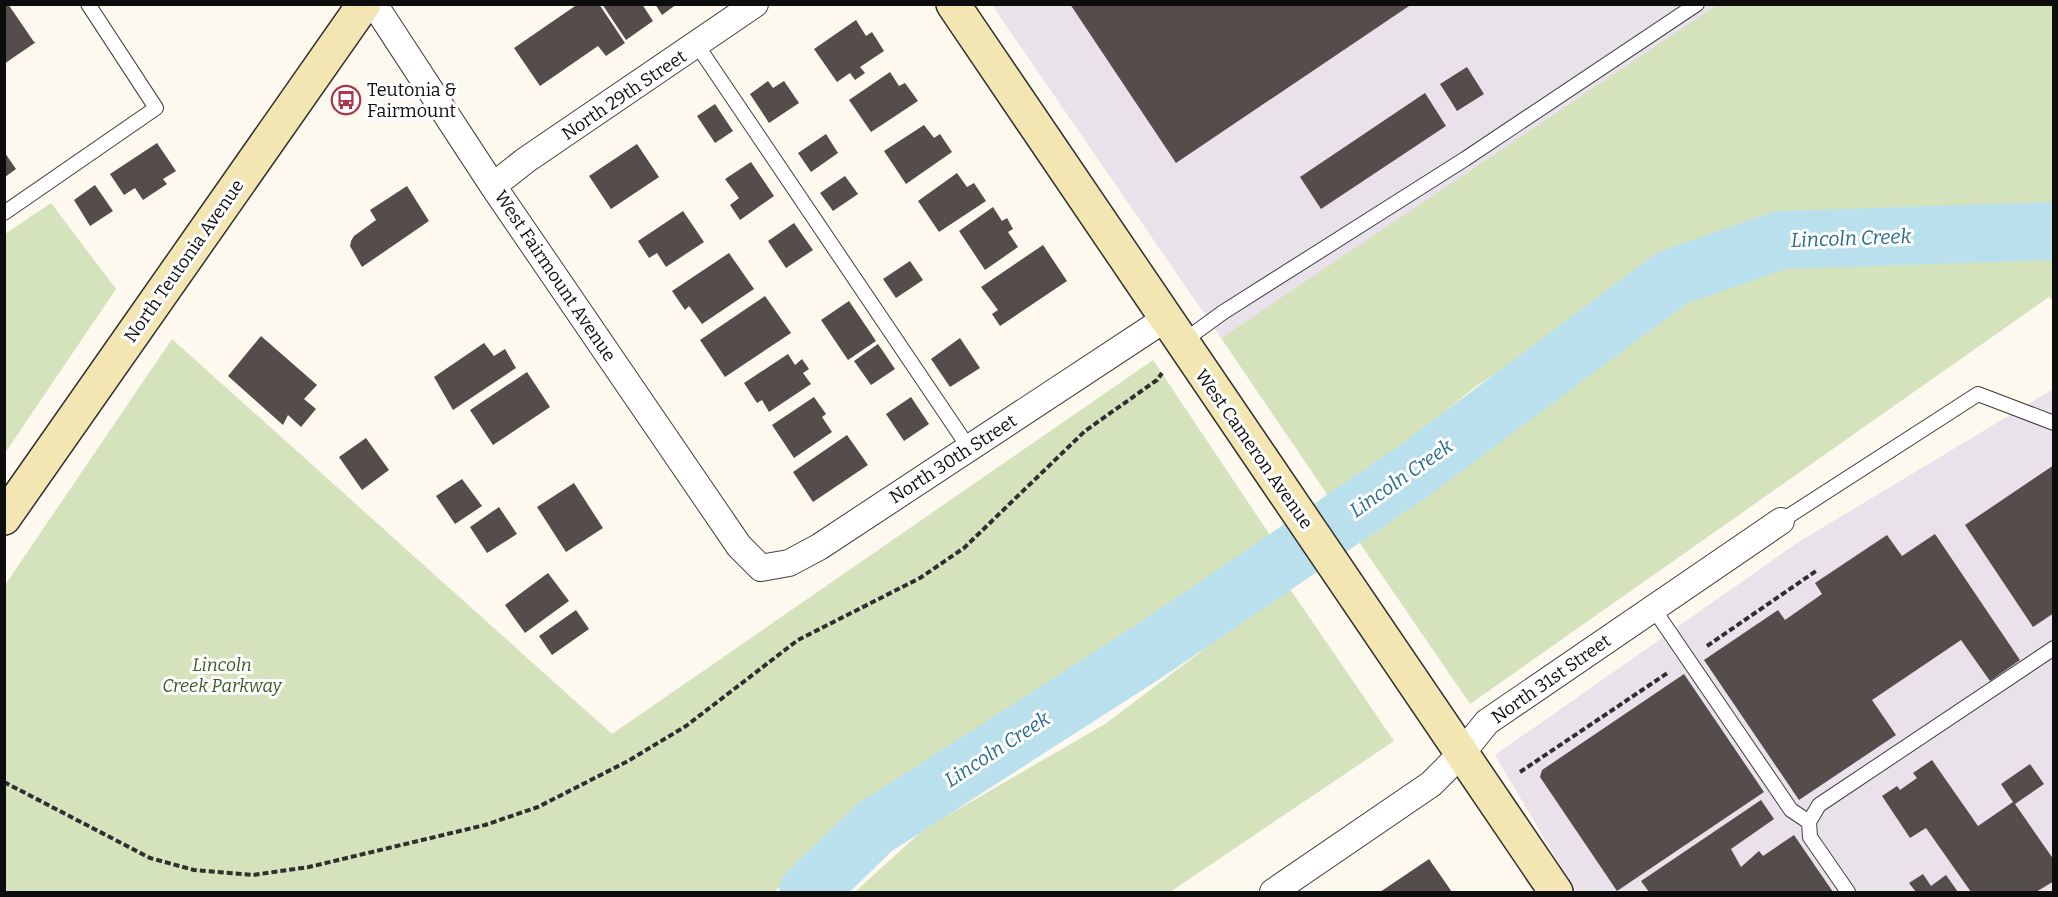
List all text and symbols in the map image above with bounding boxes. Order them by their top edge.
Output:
street label: North 29th Street [557,45,691,145]
place label: Teutonia & Fairmount [367,79,457,122]
bus stop icon: Teutonia & Fairmount [330,84,362,116]
street label: North Teutonia Avenue [119,175,249,347]
street label: West Fairmount Avenue [489,186,621,366]
water label: Lincoln Creek [1790,224,1912,252]
street label: West Cameron Avenue [1191,365,1317,533]
street label: North 30th Street [885,409,1021,508]
water label: Lincoln Creek [1345,434,1457,522]
street label: North 31st Street [1487,629,1615,728]
park label: Lincoln Creek Parkway [162,654,282,697]
water label: Lincoln Creek [940,706,1054,792]

